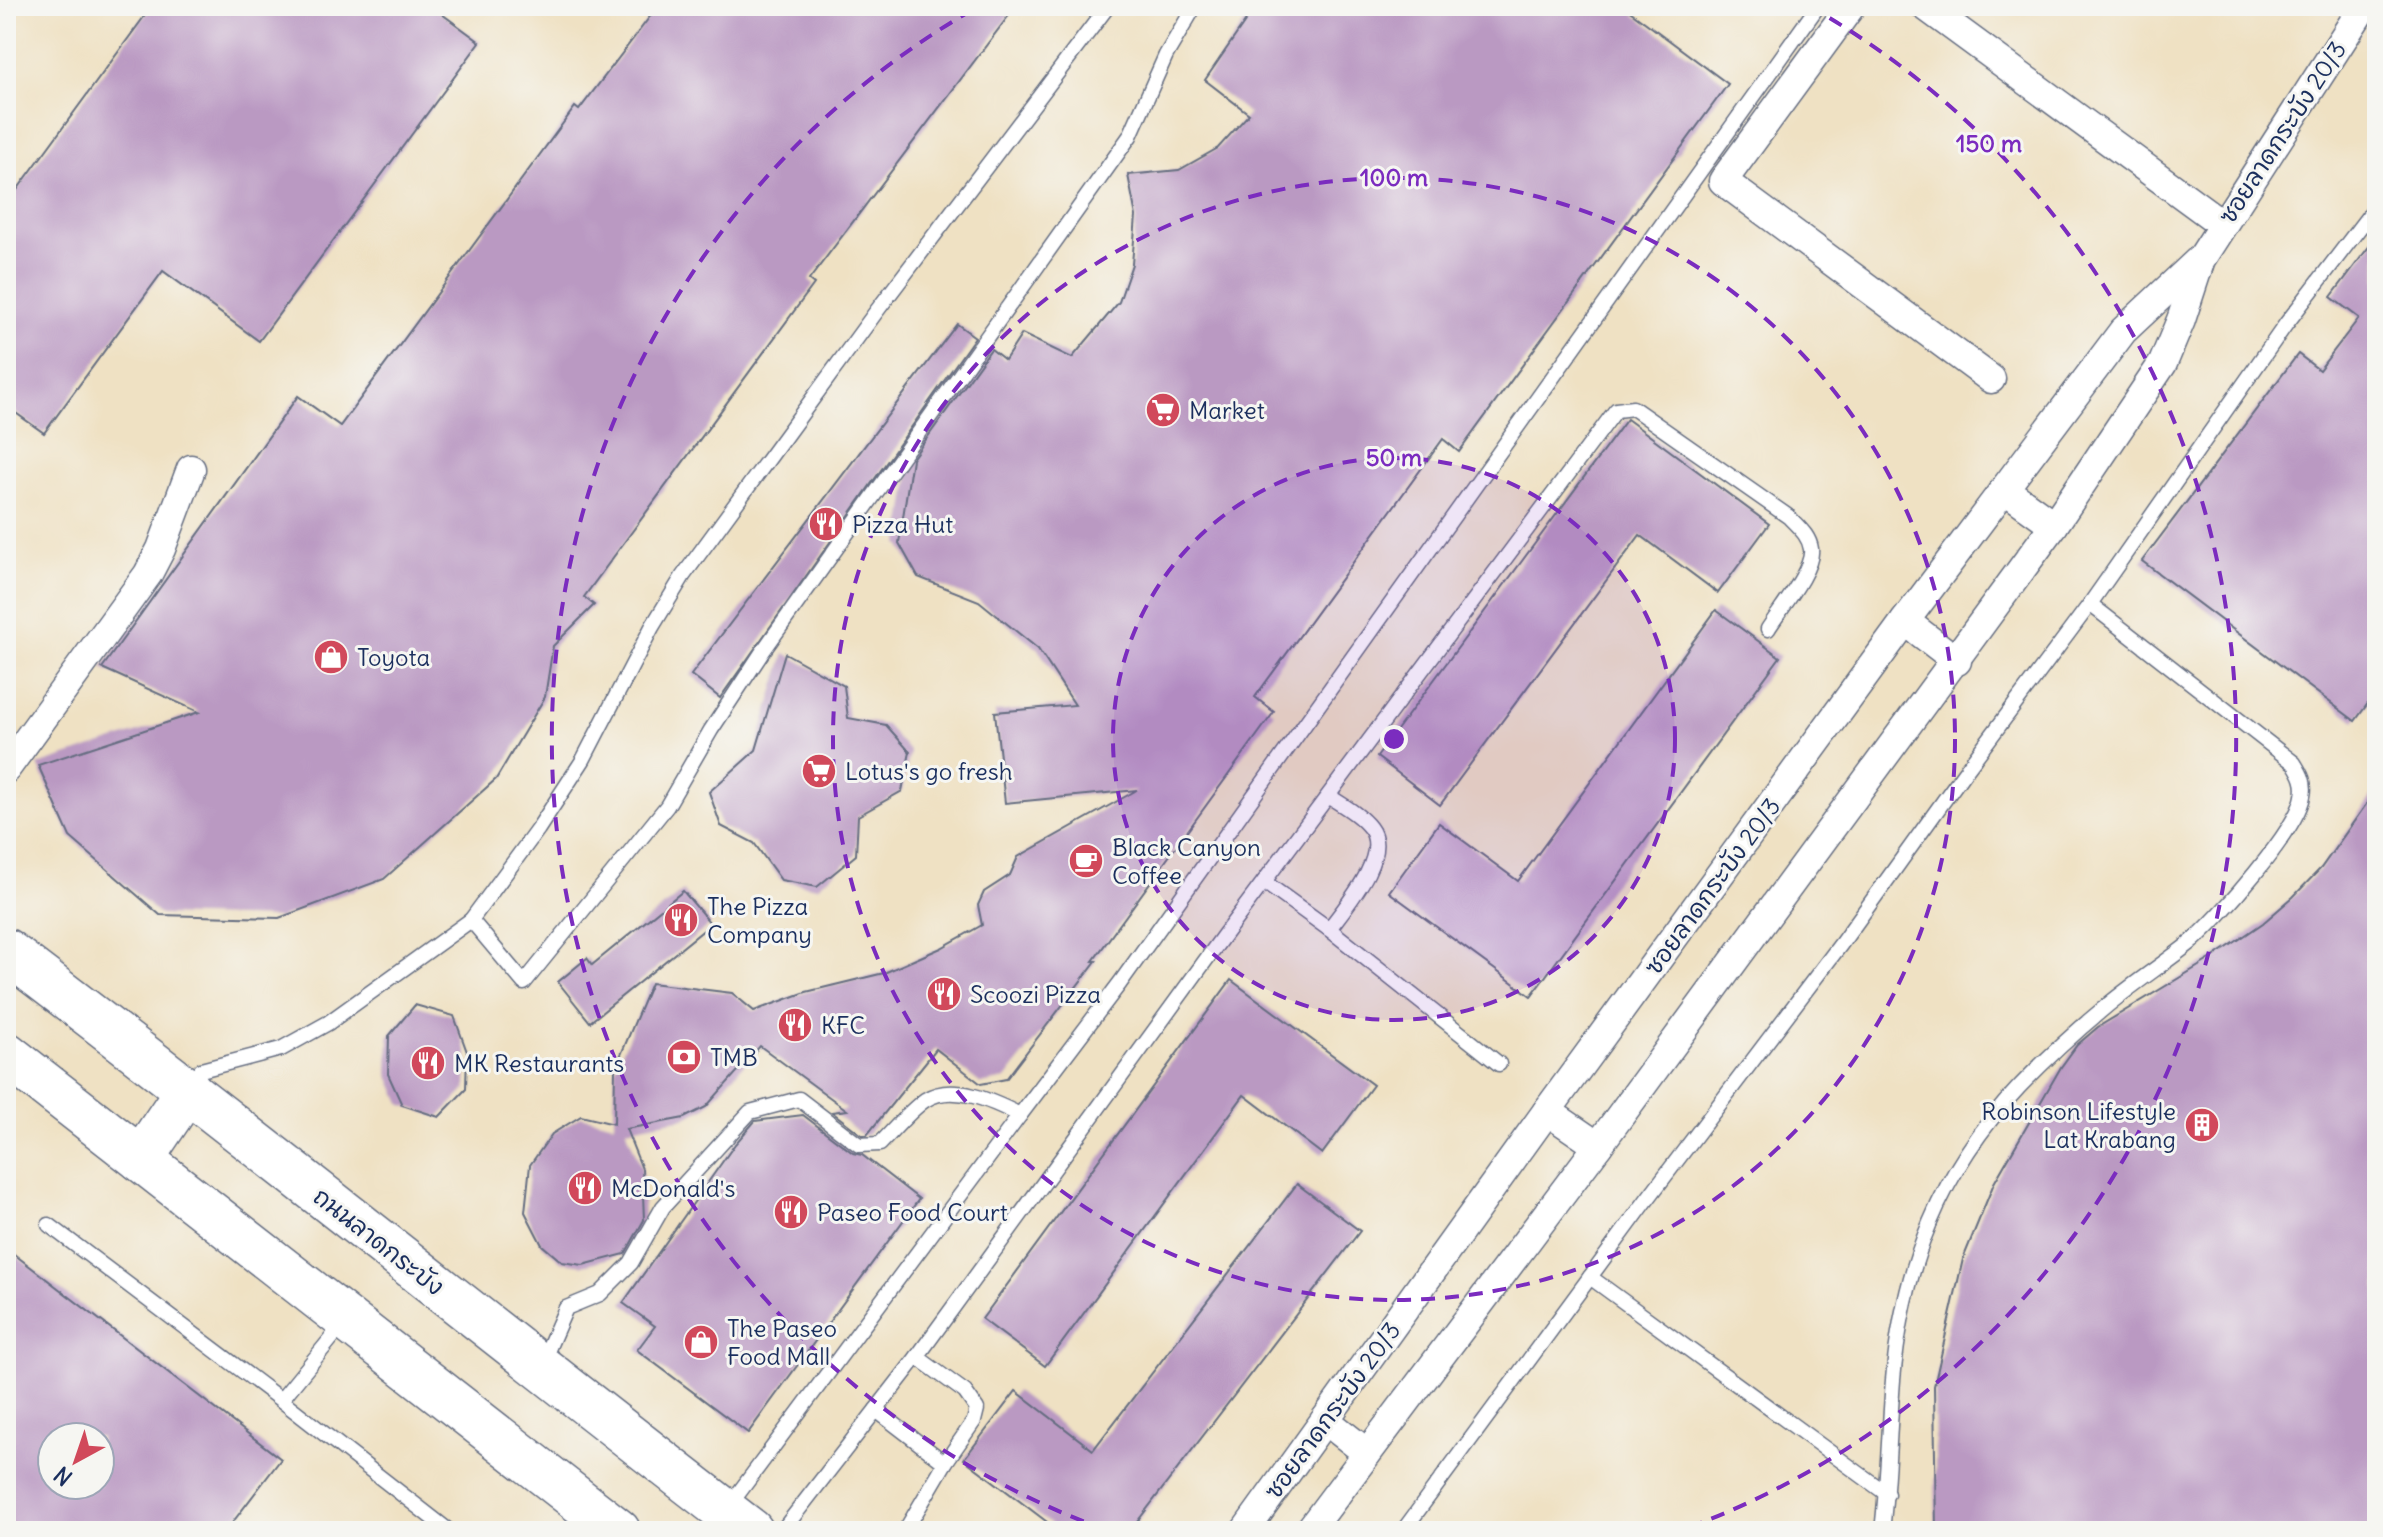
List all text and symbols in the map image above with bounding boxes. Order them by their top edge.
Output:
street label: ซอยลาดกระบัง 20/3 [2212,35,2352,229]
text: 150 m [1956,128,2022,158]
text: 100 m [1360,162,1428,192]
supermarket icon: Market [1144,391,1182,429]
place label: Market [1189,395,1265,425]
text: 50 m [1366,442,1422,472]
restaurant icon: Pizza Hut [807,505,845,543]
place label: Pizza Hut [852,509,953,539]
shop icon: Toyota [312,638,350,676]
place label: Toyota [357,642,430,672]
centre of rings [1380,725,1408,753]
supermarket icon: Lotus's go fresh [800,752,838,790]
place label: Lotus's go fresh [845,756,1013,786]
street label: ซอยลาดกระบัง 20/3 [1638,792,1786,980]
place label: Black Canyon Coffee [1112,832,1261,890]
cafe icon: Black Canyon Coffee [1067,842,1105,880]
place label: The Pizza Company [707,891,812,949]
restaurant icon: The Pizza Company [662,901,700,939]
restaurant icon: Scoozi Pizza [925,975,963,1013]
place label: Scoozi Pizza [970,979,1101,1009]
restaurant icon: KFC [776,1006,814,1044]
place label: KFC [821,1010,865,1040]
bank icon: TMB [665,1038,703,1076]
place label: TMB [710,1042,758,1072]
restaurant icon: MK Restaurants [409,1044,447,1082]
place label: MK Restaurants [454,1048,624,1078]
place label: Robinson Lifestyle Lat Krabang [1981,1096,2176,1154]
building icon: Robinson Lifestyle Lat Krabang [2183,1106,2221,1144]
restaurant icon: McDonald's [566,1169,604,1207]
place label: McDonald's [611,1173,735,1203]
street label: ถนนลาดกระบัง [308,1181,450,1301]
restaurant icon: Paseo Food Court [772,1193,810,1231]
place label: Paseo Food Court [817,1197,1008,1227]
place label: The Paseo Food Mall [727,1313,837,1371]
street label: ซอยลาดกระบัง 20/3 [1258,1316,1406,1504]
shop icon: The Paseo Food Mall [682,1323,720,1361]
north arrow [36,1421,116,1501]
text: N [48,1461,78,1492]

